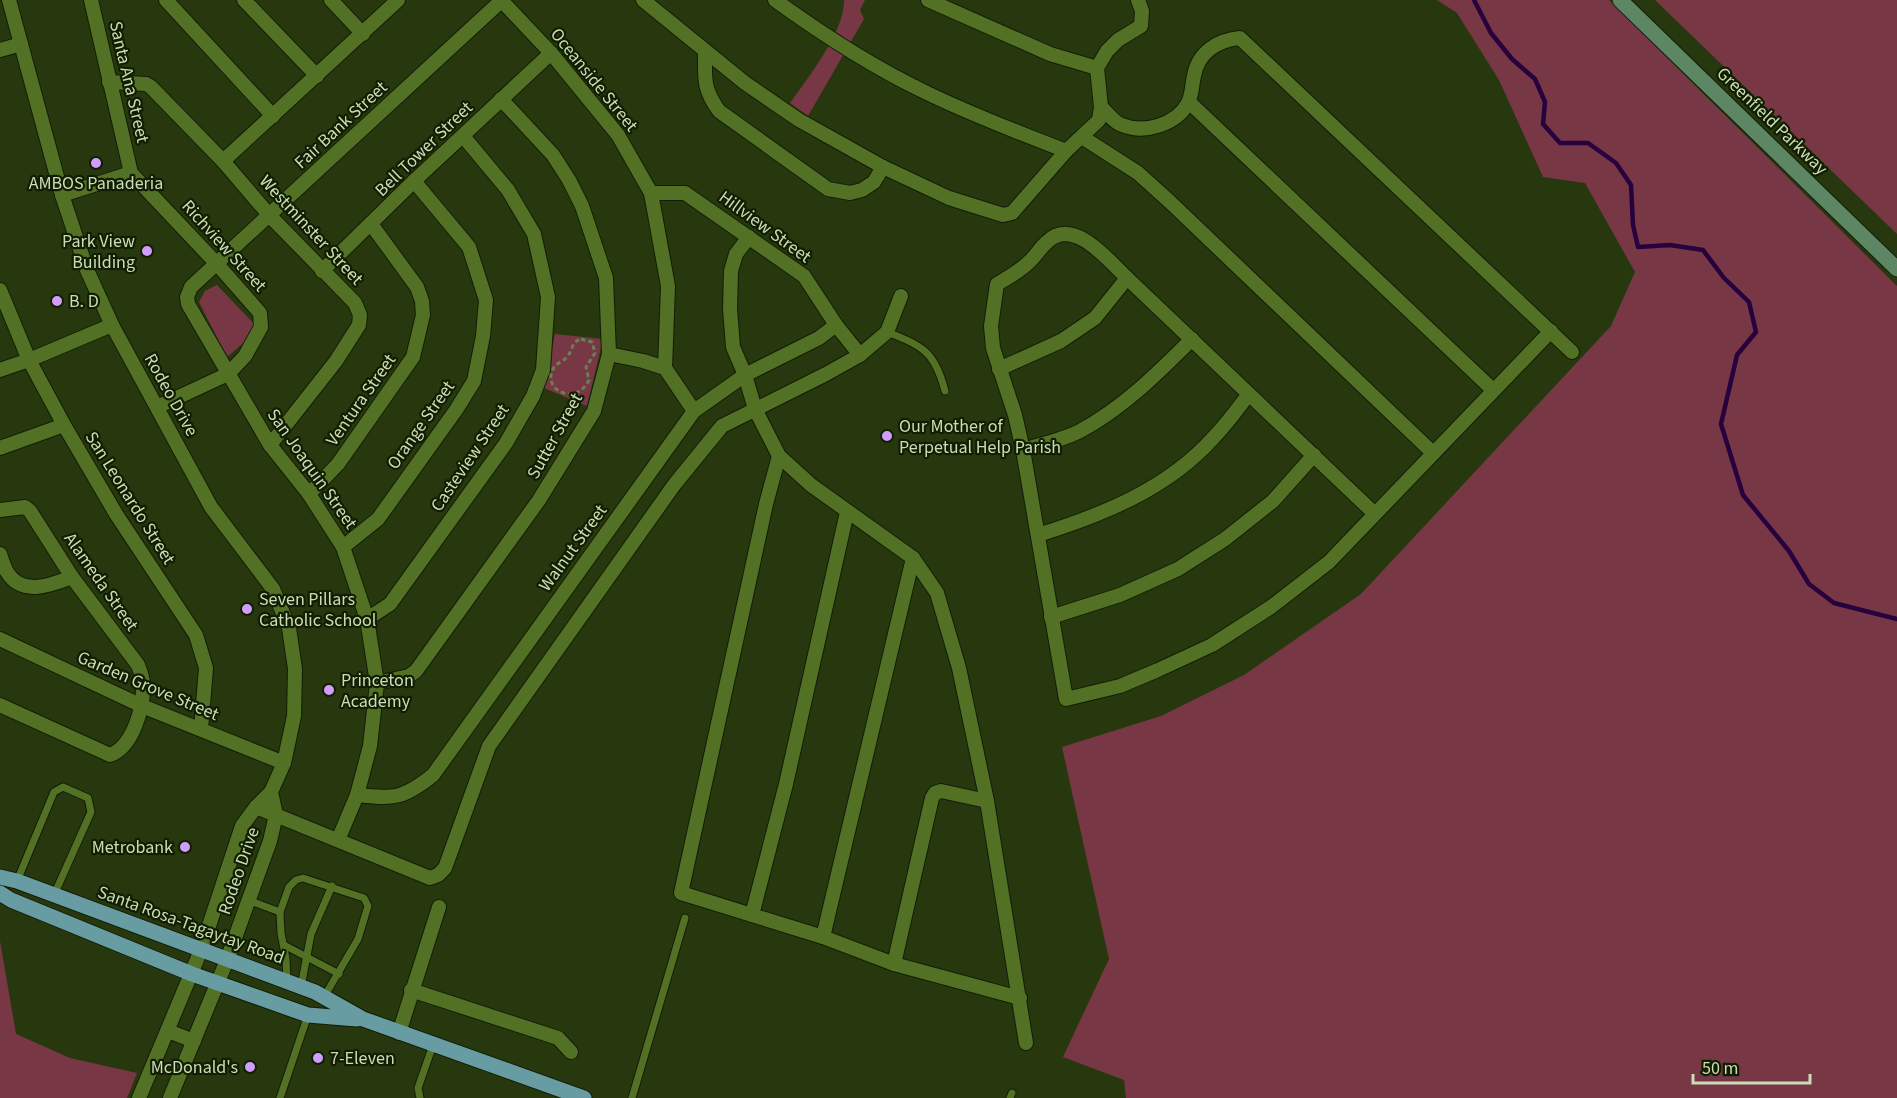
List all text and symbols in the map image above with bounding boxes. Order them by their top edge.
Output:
street label: Santa Ana Street [103,19,155,145]
street label: Oceanside Street [544,23,644,137]
street label: Greenfield Parkway [1711,61,1833,181]
street label: Fair Bank Street [289,75,393,175]
street label: Bell Tower Street [370,96,478,202]
marker: AMBOS Panaderia [89,156,103,170]
street label: Westminster Street [253,169,369,291]
place label: AMBOS Panaderia [29,171,163,196]
street label: Hillview Street [714,185,816,269]
street label: Richview Street [176,194,272,298]
place label: Park View Building [62,229,135,275]
marker: Park View Building [140,244,154,258]
place label: B. D [69,289,99,314]
marker: B. D [50,294,64,308]
street label: Rodeo Drive [138,349,204,441]
street label: Ventura Street [320,349,402,451]
street label: Orange Street [381,376,461,474]
street label: Sutter Street [521,388,589,484]
street label: Casteview Street [425,399,515,517]
street label: San Joaquin Street [261,404,363,534]
place label: Our Mother of Perpetual Help Parish [899,414,1061,460]
street label: San Leonardo Street [79,427,181,569]
marker: Our Mother of Perpetual Help Parish [880,429,894,443]
street label: Walnut Street [533,499,613,597]
street label: Alameda Street [58,528,144,636]
place label: Seven Pillars Catholic School [259,587,376,633]
marker: Seven Pillars Catholic School [240,602,254,616]
street label: Garden Grove Street [73,645,223,727]
place label: Princeton Academy [341,668,414,714]
marker: Princeton Academy [322,683,336,697]
street label: Rodeo Drive [212,824,266,918]
place label: Metrobank [92,835,173,860]
marker: Metrobank [178,840,192,854]
street label: Santa Rosa-Tagaytay Road [94,880,288,970]
place label: 7-Eleven [330,1046,395,1071]
scale bar [1693,1047,1810,1085]
marker: 7-Eleven [311,1051,325,1065]
place label: McDonald's [151,1055,238,1080]
text: 50 m [1702,1056,1738,1081]
marker: McDonald's [243,1060,257,1074]

